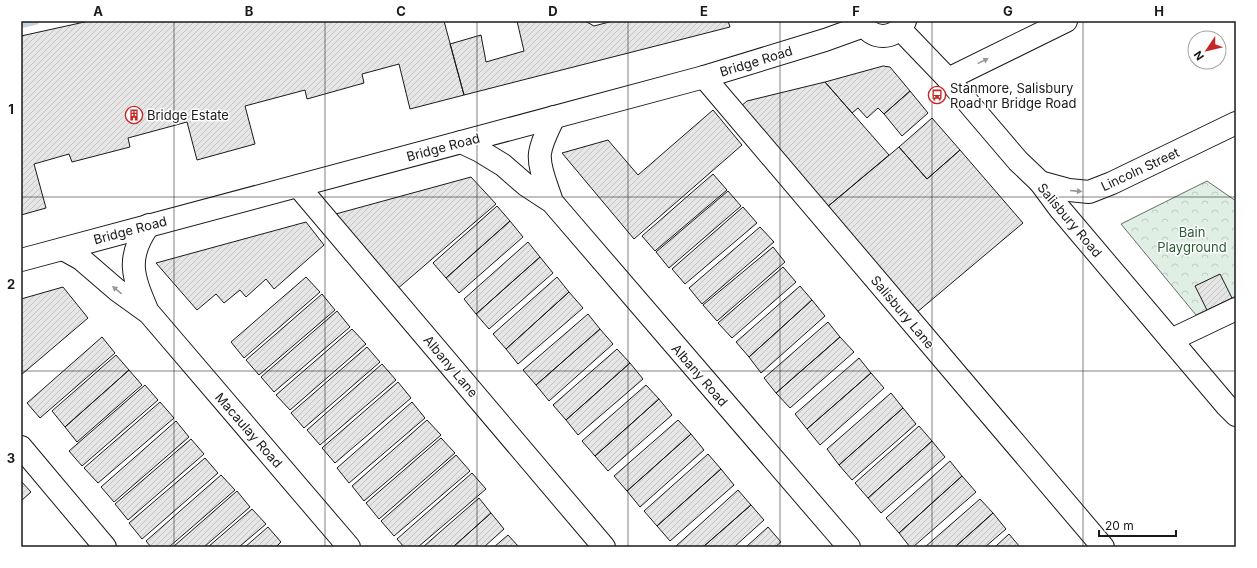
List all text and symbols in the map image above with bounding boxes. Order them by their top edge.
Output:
text: A [93,3,103,19]
text: B [245,3,254,19]
text: C [396,3,406,19]
text: D [548,3,558,19]
text: E [700,3,708,19]
text: F [852,3,860,19]
text: G [1003,3,1013,19]
text: H [1154,3,1164,19]
north arrow [1187,30,1227,70]
street label: Bridge Road [718,42,794,80]
text: N [1191,48,1207,63]
one-way arrow [977,58,989,65]
place label: Stanmore, Salisbury Road nr Bridge Road [950,80,1077,111]
bus stop icon: Stanmore, Salisbury Road nr Bridge Road [927,85,947,105]
text: 1 [8,101,14,117]
building icon: Bridge Estate [124,105,144,125]
place label: Bridge Estate [147,107,229,123]
street label: Bridge Road [405,130,481,164]
street label: Lincoln Street [1098,144,1182,194]
street label: Salisbury Road [1034,180,1106,260]
one-way arrow [1070,188,1082,194]
street label: Bridge Road [92,213,168,247]
park label: Bain Playground [1157,224,1227,255]
street label: Salisbury Lane [868,272,938,352]
text: 2 [7,276,15,292]
one-way arrow [112,285,123,294]
street label: Albany Lane [420,332,482,400]
street label: Albany Road [669,341,731,409]
street label: Macaulay Road [212,389,286,471]
text: 3 [7,450,15,466]
scale bar [1099,512,1176,538]
text: 20 m [1105,518,1134,533]

